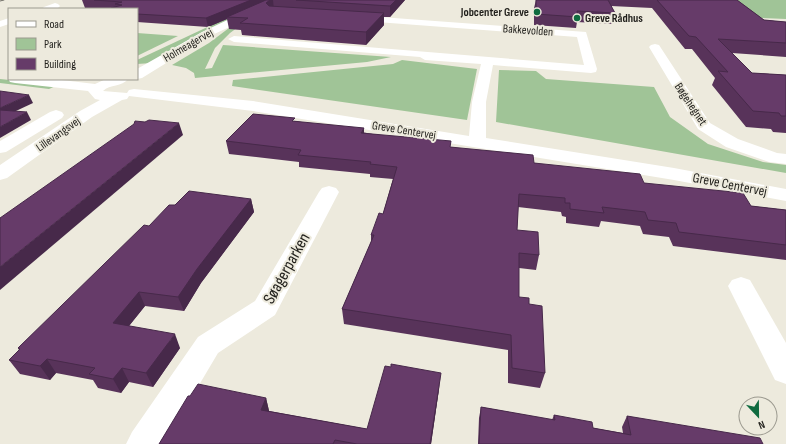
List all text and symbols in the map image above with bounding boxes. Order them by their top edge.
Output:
place label: Jobcenter Greve [460,5,529,20]
marker: Jobcenter Greve [532,7,542,17]
legend [8,8,138,80]
place label: Greve Rådhus [585,11,643,26]
marker: Greve Rådhus [572,13,582,23]
text: Road [44,17,64,32]
street label: Bakkevolden [502,21,554,40]
street label: Holmeagervej [161,25,216,66]
text: Park [44,37,62,52]
text: Building [44,57,76,72]
street label: Bøgehegnet [671,80,710,129]
street label: Lillevangsvej [33,114,83,155]
street label: Greve Centervej [371,118,437,143]
street label: Greve Centervej [691,169,768,200]
street label: Søagerparken [259,229,315,307]
north arrow [738,396,778,436]
text: N [756,418,767,432]

